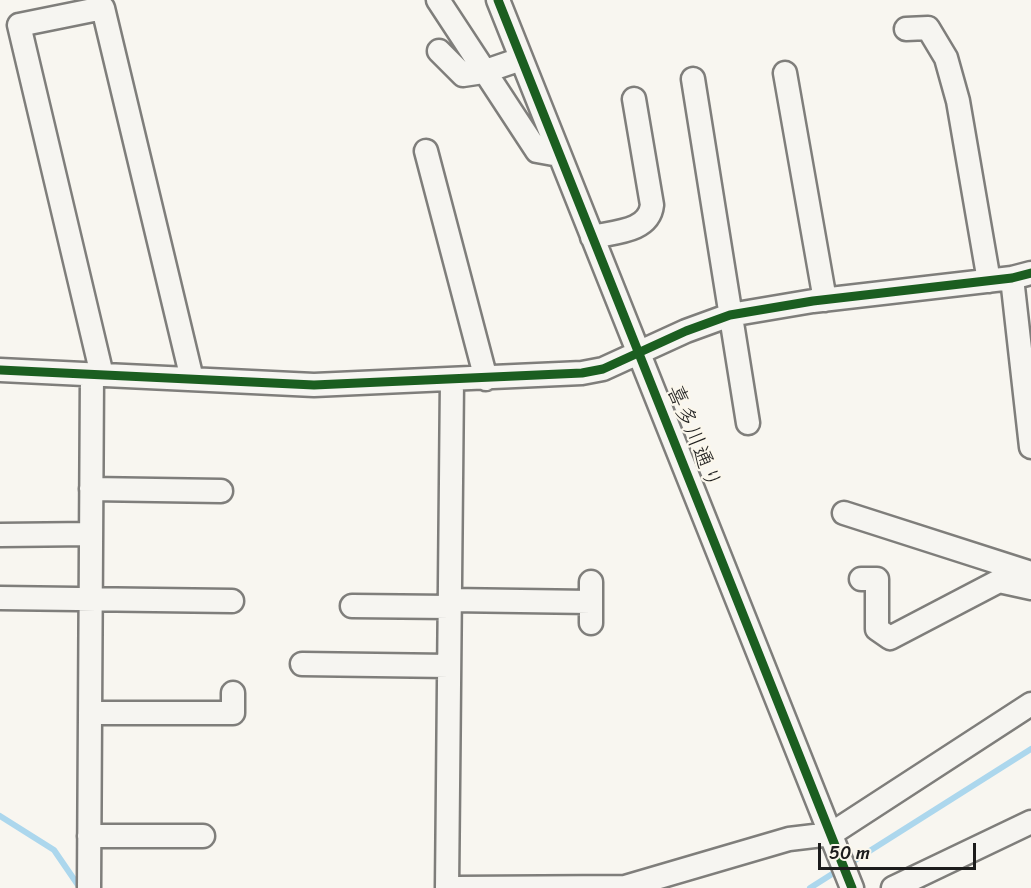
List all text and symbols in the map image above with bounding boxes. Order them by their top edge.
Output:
street label: 喜多川通り [660,381,726,493]
scale bar [821,831,978,869]
text: 50 m [829,837,870,869]

